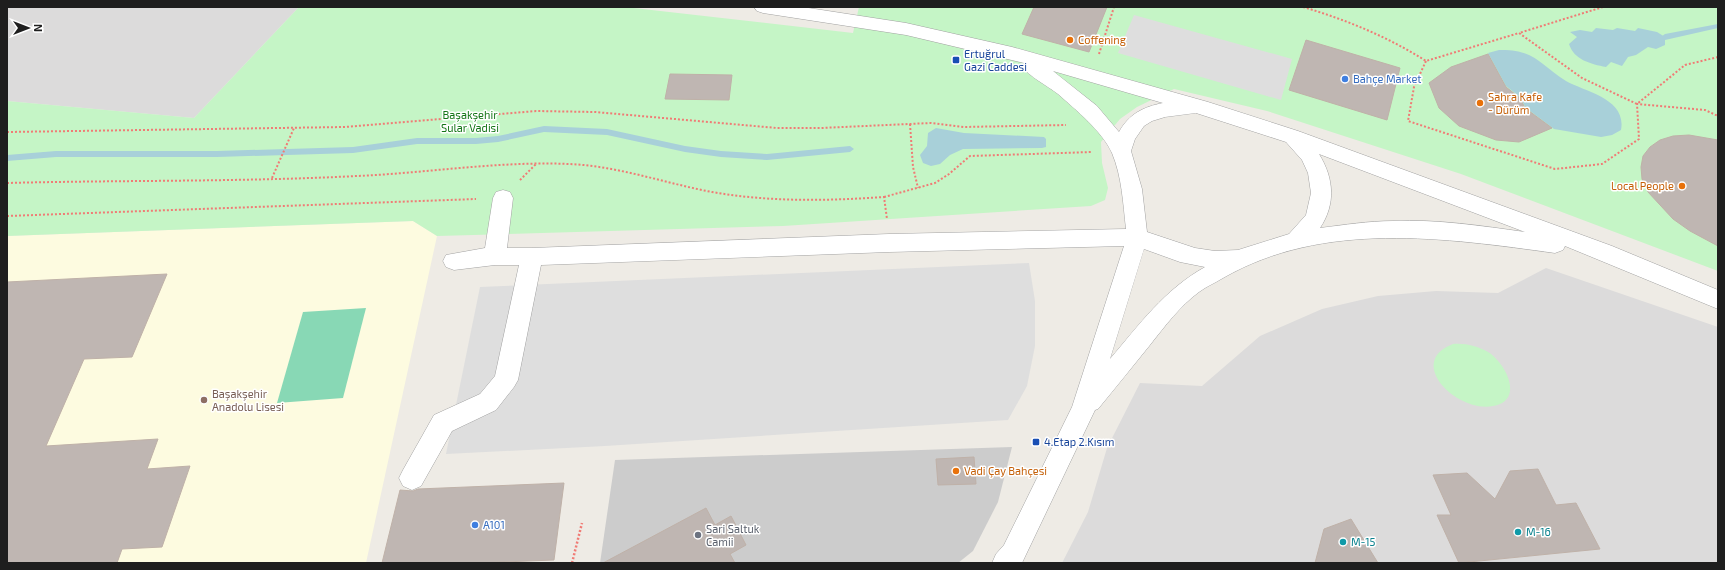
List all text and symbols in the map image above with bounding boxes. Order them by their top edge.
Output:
north arrow [8,8,48,48]
text: N [32,24,45,32]
place label: Coffening [1078,33,1126,46]
marker: Coffening [1065,35,1075,45]
place label: Ertuğrul Gazi Caddesi [964,47,1027,73]
marker: Ertuğrul Gazi Caddesi [951,55,961,65]
place label: Bahçe Market [1353,72,1422,86]
marker: Bahçe Market [1340,74,1350,84]
place label: Sahra Kafe - Dürüm [1488,90,1542,116]
marker: Sahra Kafe - Dürüm [1475,98,1485,108]
park label: Başakşehir Sular Vadisi [441,108,499,134]
place label: Local People [1611,179,1674,192]
marker: Local People [1677,181,1687,191]
place label: Başakşehir Anadolu Lisesi [212,387,284,413]
marker: Başakşehir Anadolu Lisesi [199,395,209,405]
place label: 4.Etap 2.Kısım [1044,435,1114,448]
marker: 4.Etap 2.Kısım [1031,437,1041,447]
place label: Vadi Çay Bahçesi [964,464,1047,478]
marker: Vadi Çay Bahçesi [951,466,961,476]
place label: A101 [483,518,505,531]
marker: A101 [470,520,480,530]
place label: Sari Saltuk Camii [706,522,760,548]
place label: M-16 [1526,525,1551,538]
marker: M-16 [1513,527,1523,537]
marker: Sari Saltuk Camii [693,530,703,540]
place label: M-15 [1351,535,1376,548]
marker: M-15 [1338,537,1348,547]

